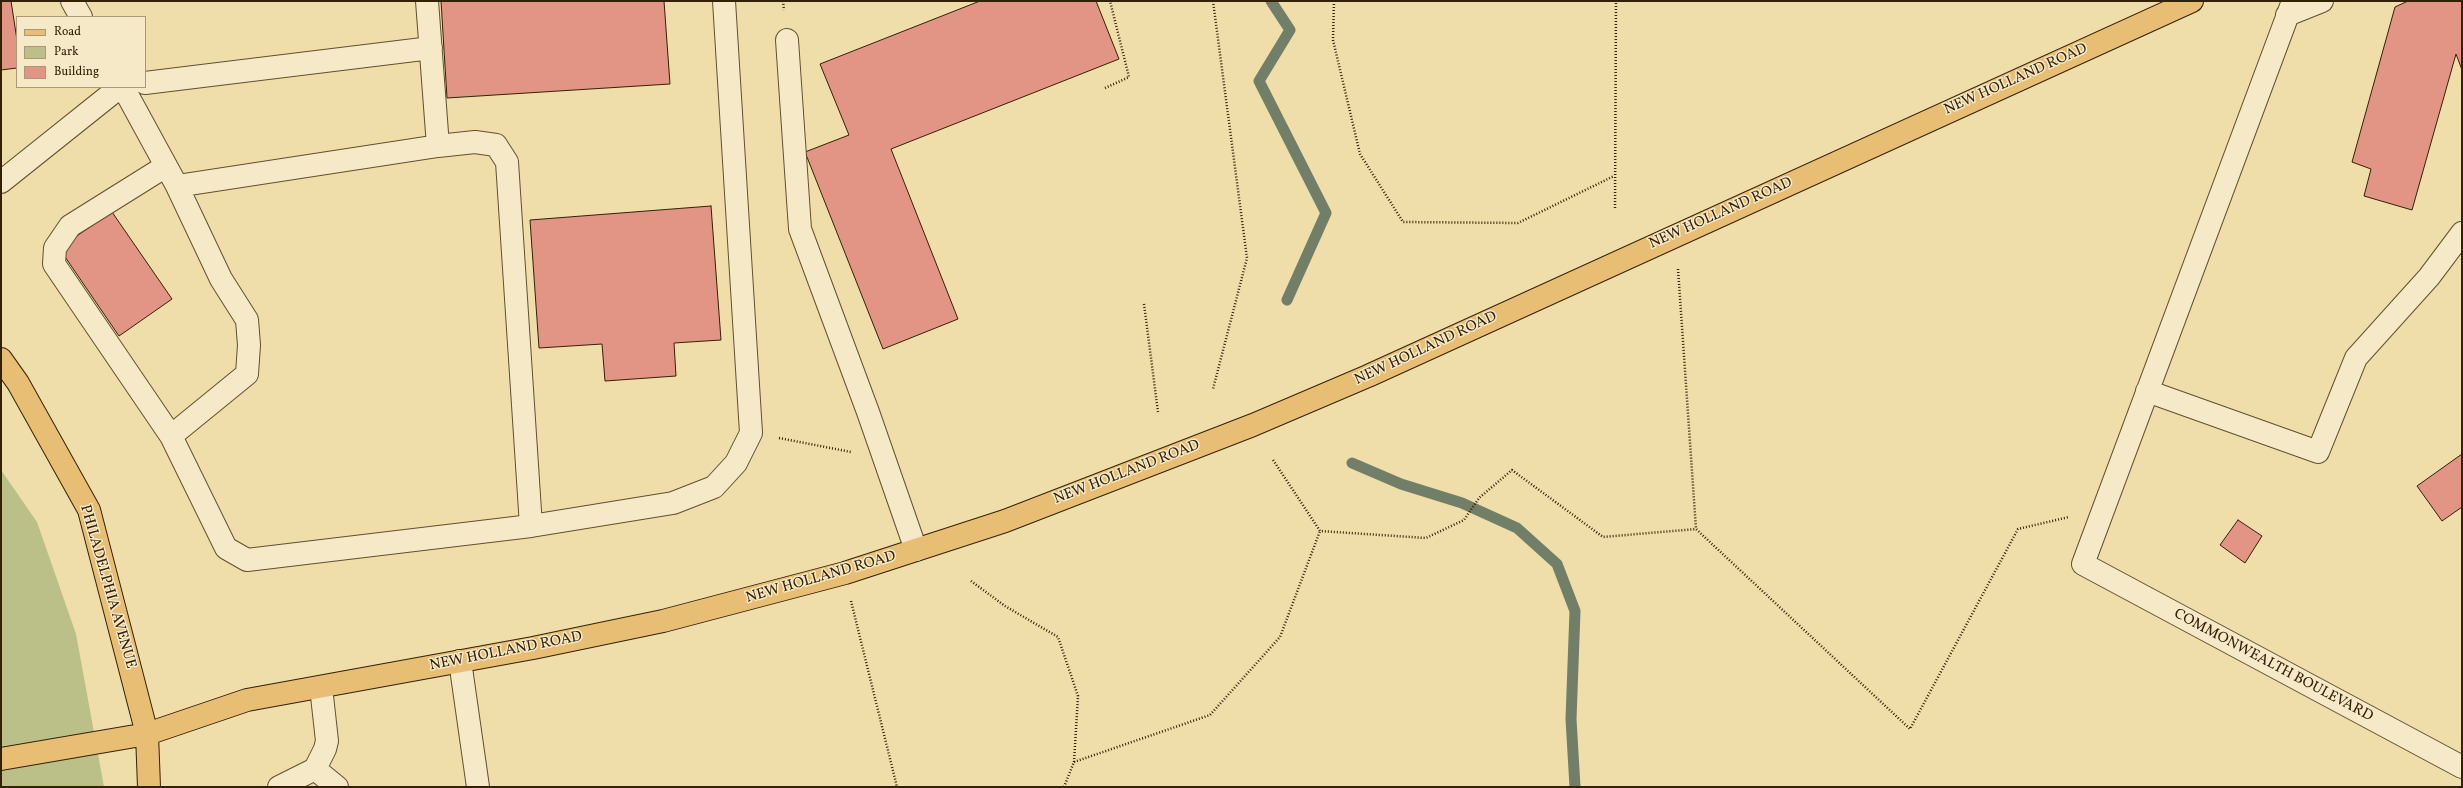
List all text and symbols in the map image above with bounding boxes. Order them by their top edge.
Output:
legend [16,16,146,88]
text: Road [54,24,81,40]
street label: NEW HOLLAND ROAD [1942,40,2090,120]
text: Park [54,44,79,60]
text: Building [54,64,99,80]
street label: NEW HOLLAND ROAD [1647,174,1795,254]
street label: NEW HOLLAND ROAD [1352,308,1500,390]
street label: NEW HOLLAND ROAD [1051,437,1203,509]
street label: PHILADELPHIA AVENUE [75,503,139,671]
street label: NEW HOLLAND ROAD [744,548,898,608]
street label: COMMONWEALTH BOULEVARD [2170,606,2376,726]
street label: NEW HOLLAND ROAD [428,628,584,676]

